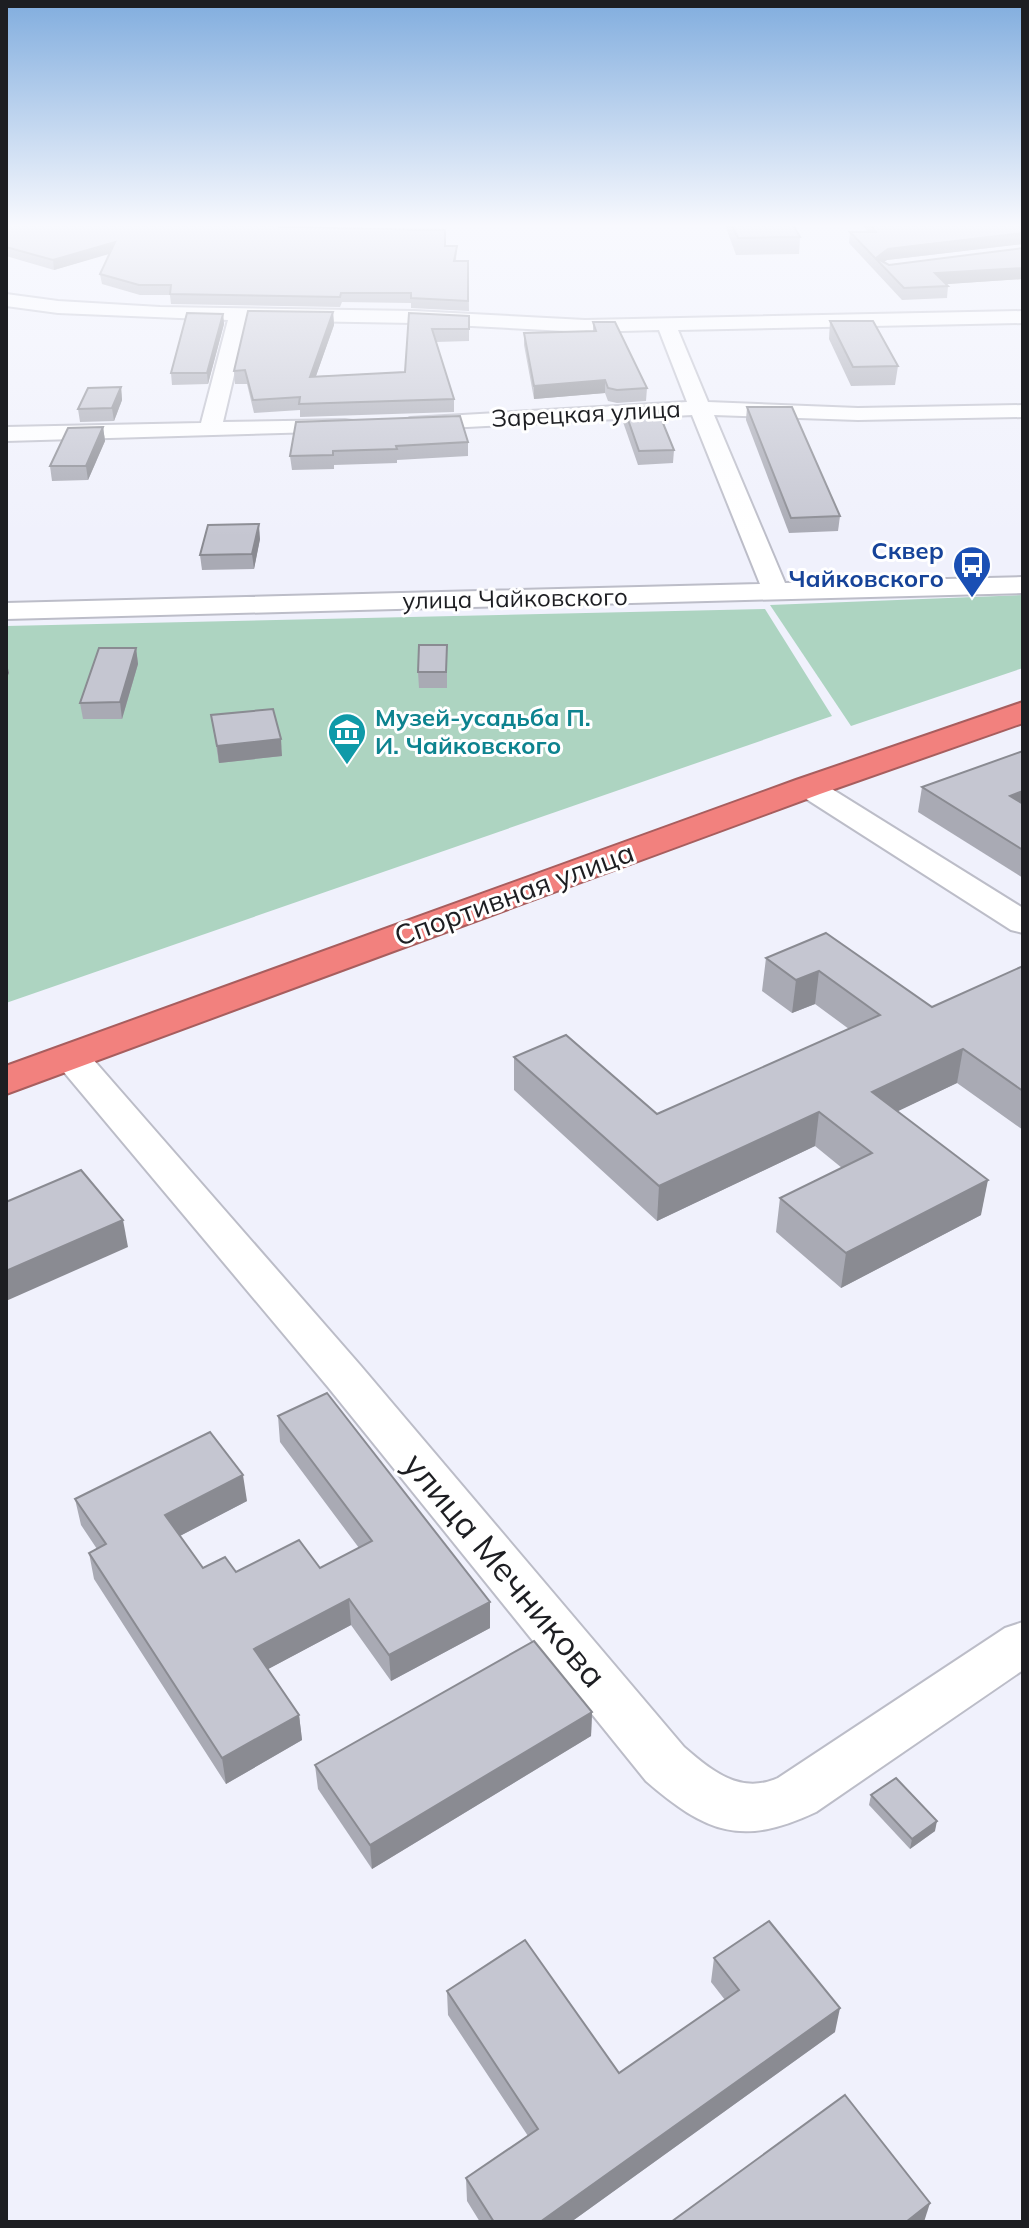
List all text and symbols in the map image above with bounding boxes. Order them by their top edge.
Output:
street label: Зарецкая улица [490,393,682,433]
place label: Сквер Чайковского [788,535,944,593]
bus stop icon: Сквер Чайковского [951,544,993,599]
street label: улица Чайковского [402,581,628,615]
place label: Музей-усадьба П. И. Чайковского [375,702,591,760]
museum icon: Музей-усадьба П. И. Чайковского [326,711,368,766]
street label: Спортивная улица [389,834,638,953]
street label: улица Мечникова [395,1443,616,1696]

